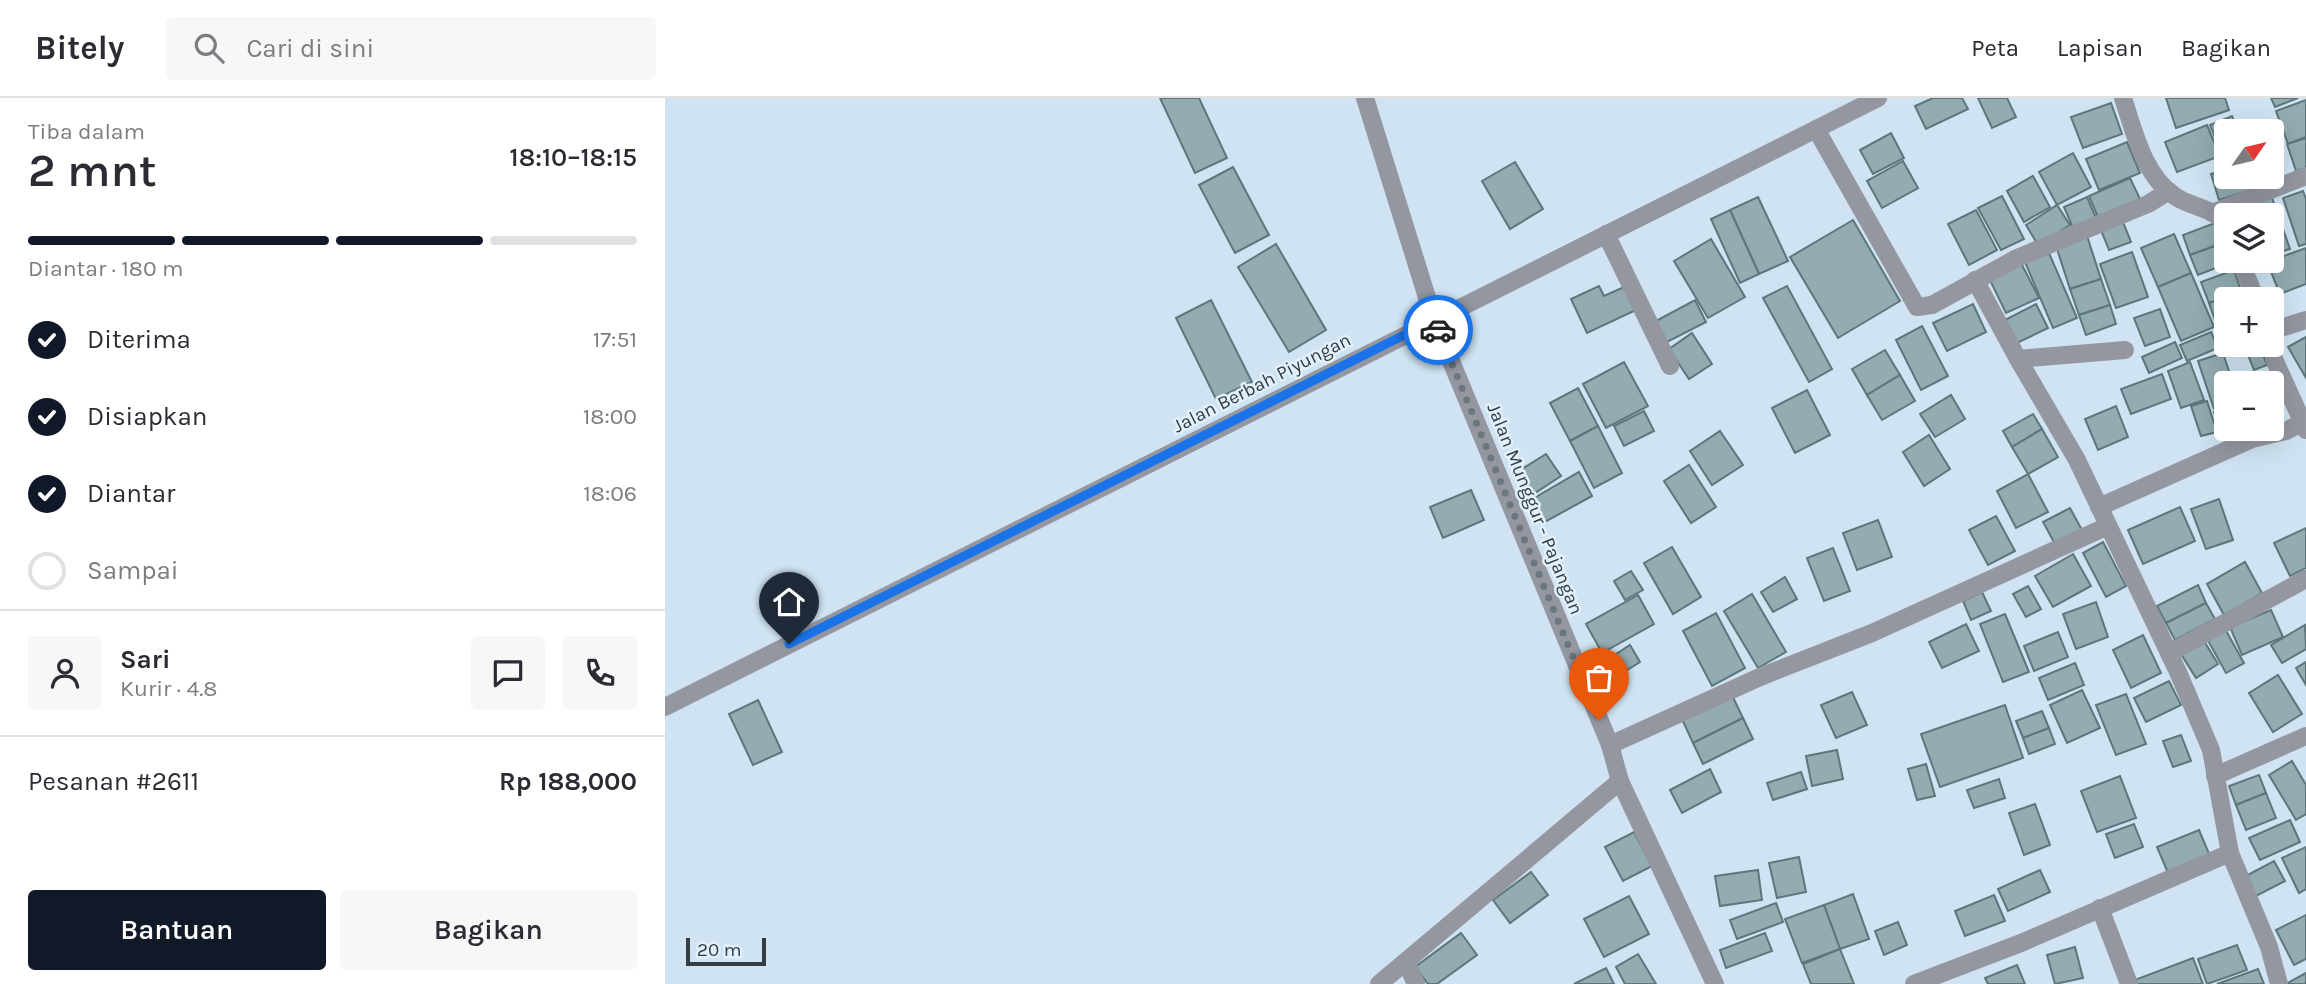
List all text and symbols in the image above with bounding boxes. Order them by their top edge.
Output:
search box [166,17,656,80]
text: Bitely [35,29,124,67]
icon: search [190,29,228,67]
text: Cari di sini [246,33,374,64]
text: Peta [1971,34,2019,62]
text: Lapisan [2057,34,2143,62]
text: Bagikan [2181,34,2271,62]
text: Tiba dalam [28,118,145,145]
north arrow [2214,119,2284,189]
map controls [2214,119,2284,441]
text: 18:10–18:15 [510,142,637,173]
text: 2 mnt [28,144,157,198]
button: layers [2214,203,2284,273]
text: Diantar · 180 m [28,255,184,282]
button: + [2214,287,2284,357]
courier [1403,295,1473,365]
icon: car [1419,311,1457,349]
icon: check [28,321,66,359]
text: Diterima [87,324,191,355]
text: 17:51 [593,326,637,353]
street label: Jalan Berbah Piyungan [1169,329,1355,437]
button: − [2214,371,2284,441]
icon: check [28,398,66,436]
street label: Jalan Munggur - Pajangan [1482,400,1588,618]
text: Disiapkan [87,401,207,432]
text: 18:00 [583,403,637,430]
icon: check [28,475,66,513]
text: Diantar [87,478,175,509]
text: 18:06 [583,480,637,507]
text: Sampai [87,555,179,586]
pin [759,572,819,644]
icon: home [770,583,808,621]
button: person [28,636,102,710]
button: chat [471,636,545,710]
button: phone [563,636,637,710]
text: Sari [120,644,171,675]
pin [1569,648,1629,720]
icon: bag [1580,659,1618,697]
text: Kurir · 4.8 [120,675,218,702]
text: Pesanan #2611 [28,766,199,797]
text: Rp 188,000 [499,766,637,797]
button: Bantuan [28,890,326,970]
button: Bagikan [340,890,637,970]
scale bar [686,935,767,967]
text: 20 m [697,939,742,961]

